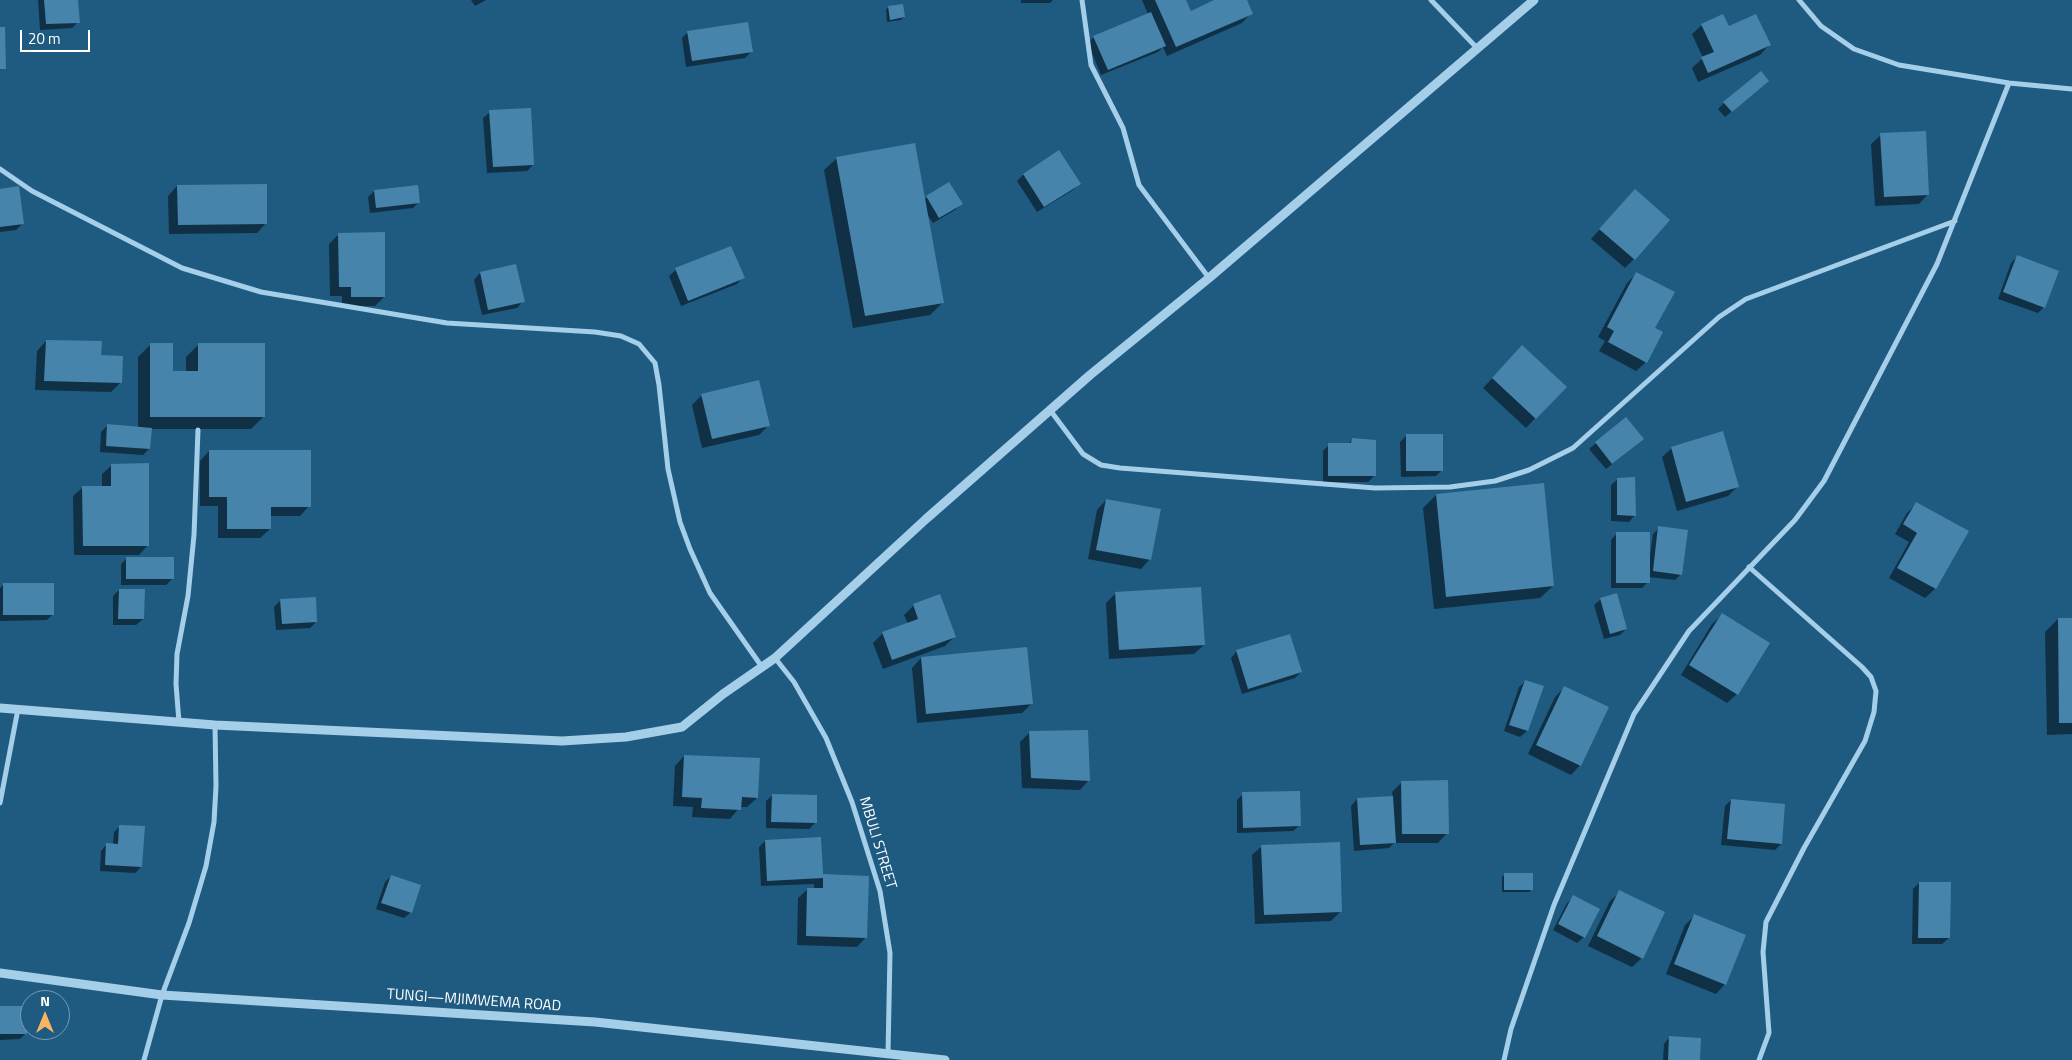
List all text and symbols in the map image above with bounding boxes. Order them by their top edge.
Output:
scale bar [22,20,92,52]
text: 20 m [28,27,61,50]
street label: MBULI STREET [854,795,900,891]
street label: TUNGI—MJIMWEMA ROAD [386,986,562,1016]
north arrow [20,990,70,1040]
text: N [40,990,50,1011]

